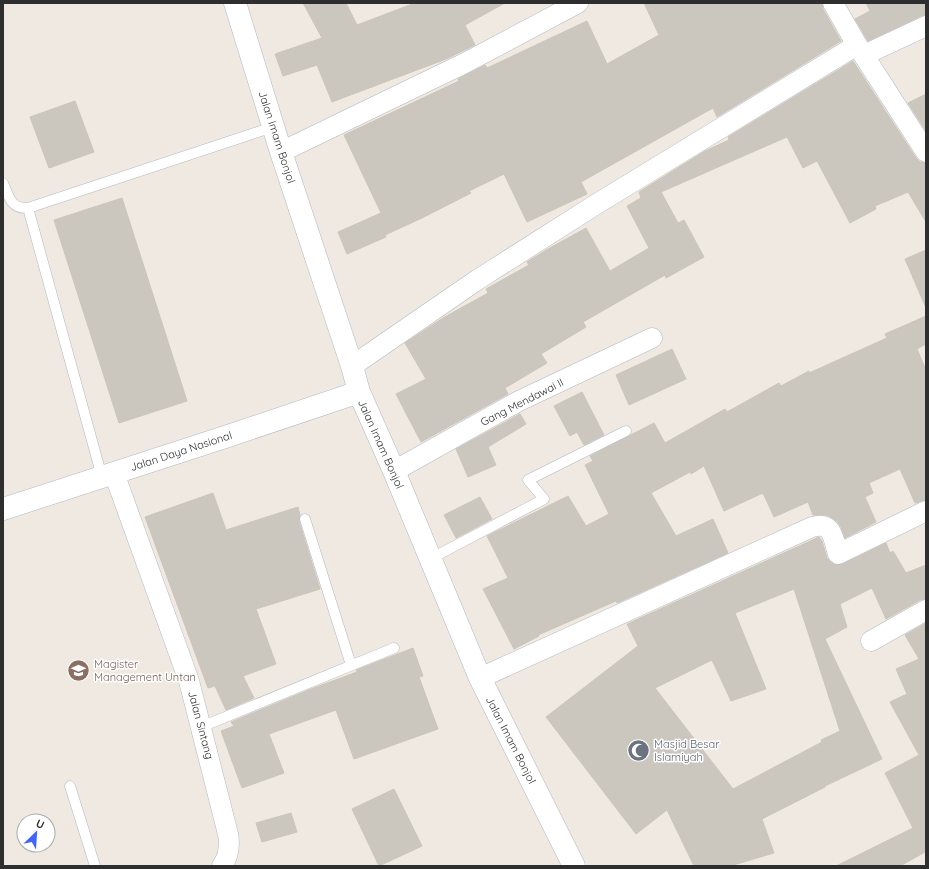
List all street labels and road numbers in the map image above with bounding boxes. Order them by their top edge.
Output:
street label: Jalan Imam Bonjol [255,89,299,185]
street label: Gang Mendawai II [478,375,566,429]
street label: Jalan Imam Bonjol [355,397,407,491]
street label: Jalan Daya Nasional [128,428,234,474]
street label: Jalan Sintang [185,689,217,761]
street label: Jalan Imam Bonjol [483,694,539,786]

